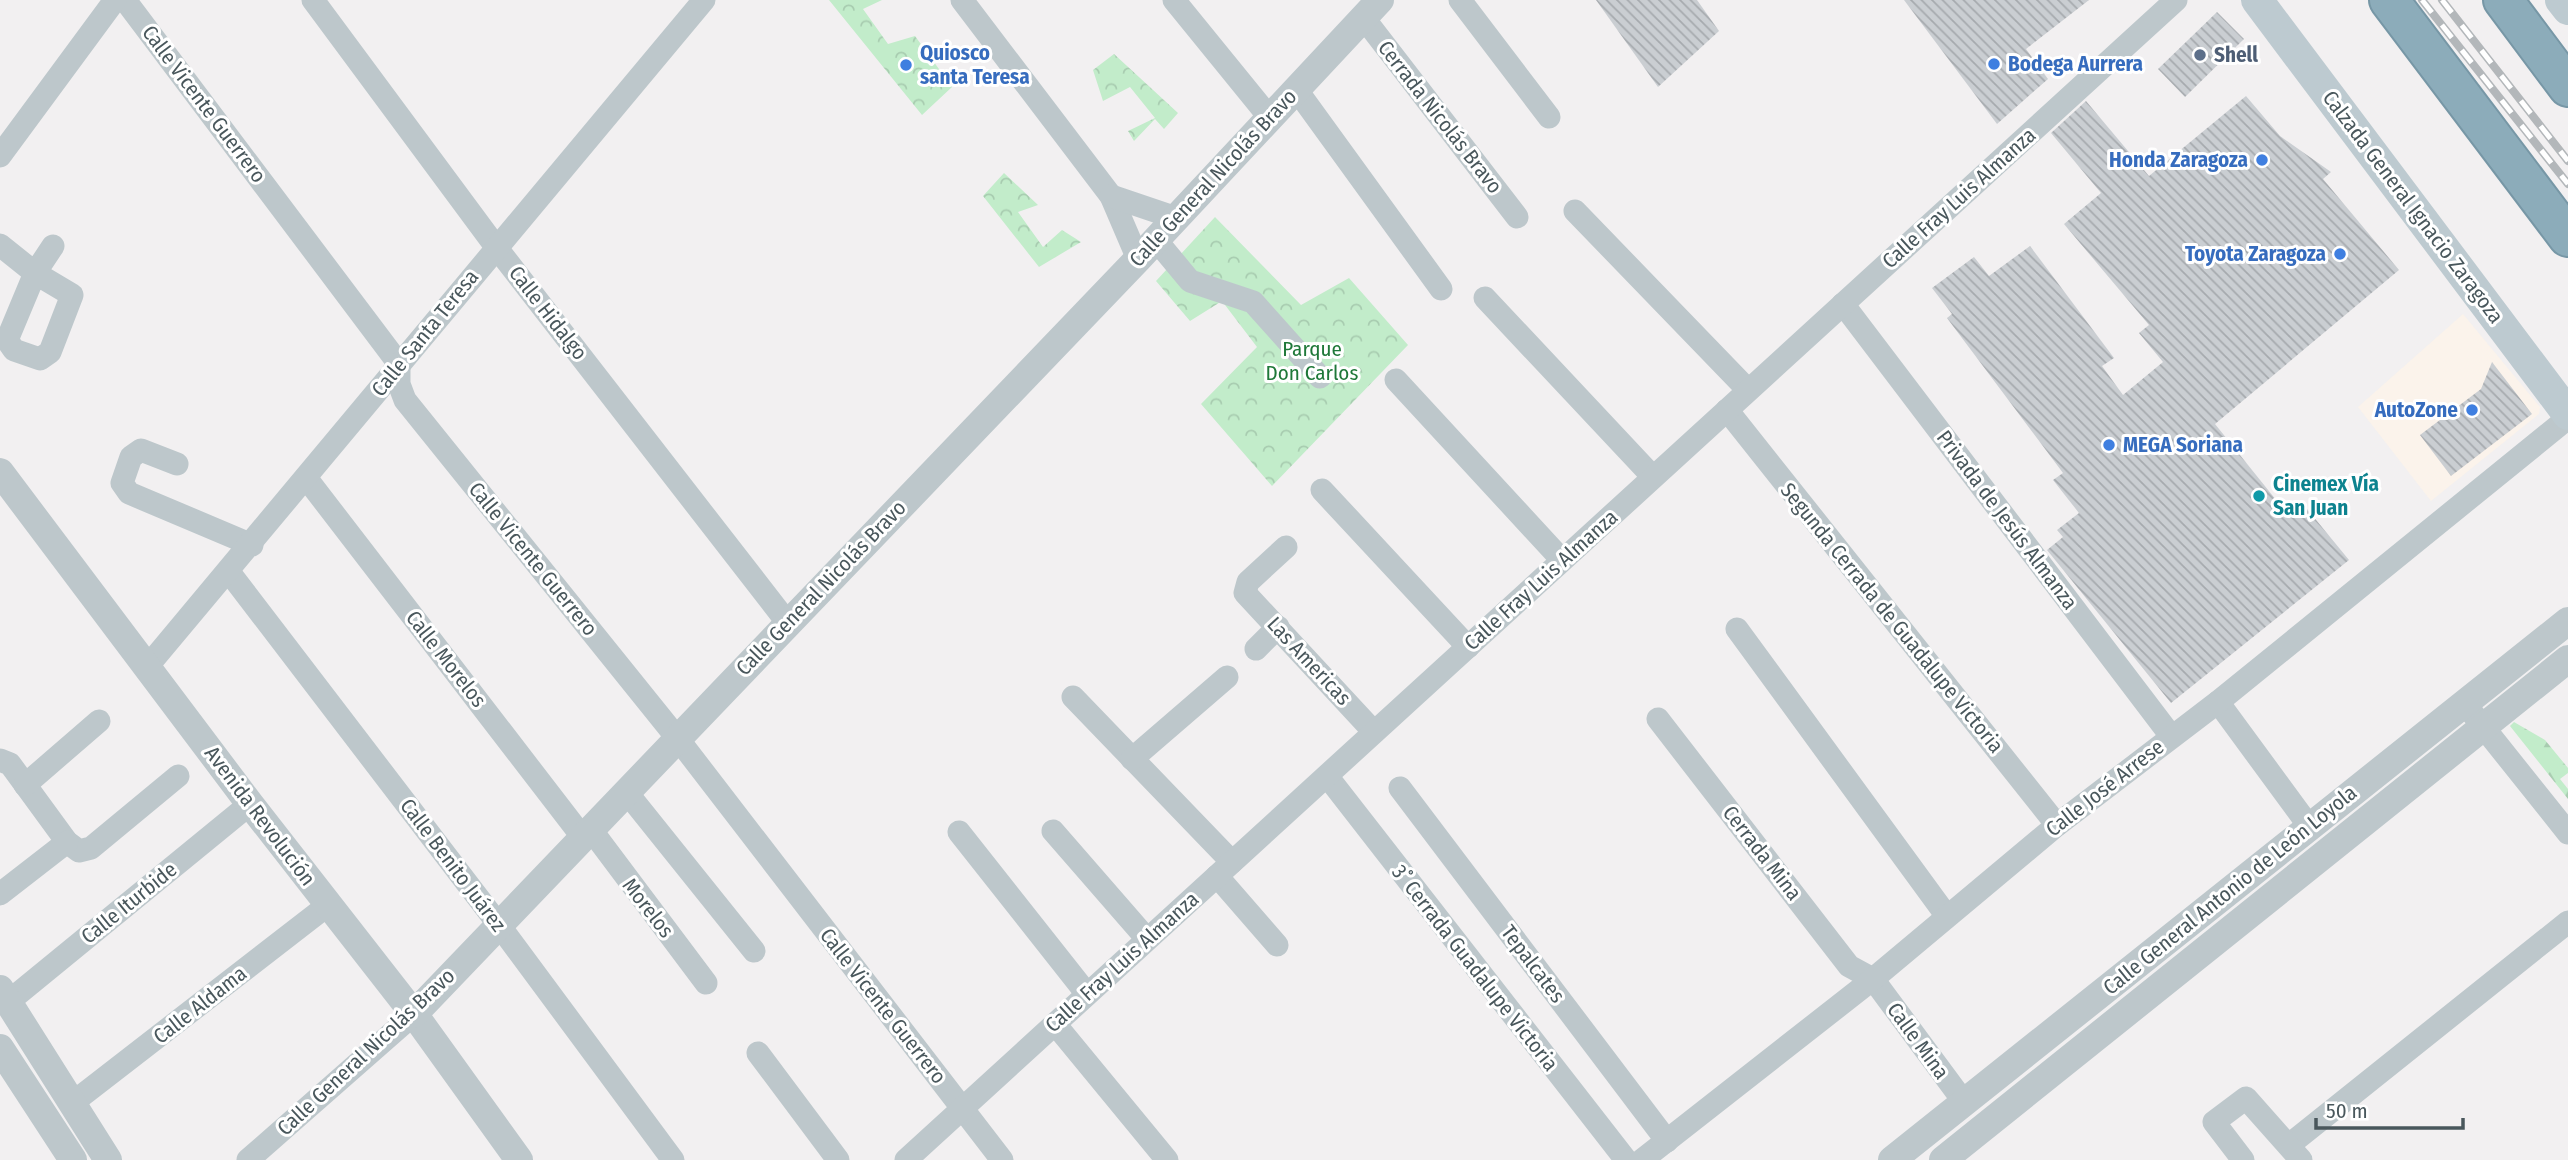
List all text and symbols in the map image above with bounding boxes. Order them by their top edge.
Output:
street label: Calle Vicente Guerrero [136,20,272,188]
street label: Cerrada Nicolás Bravo [1372,35,1508,199]
place label: Quiosco santa Teresa [920,40,1030,90]
place label: Shell [2214,42,2258,68]
marker: Shell [2192,47,2208,63]
place label: Bodega Aurrera [2008,51,2143,77]
marker: Bodega Aurrera [1986,56,2002,72]
marker: Quiosco santa Teresa [898,57,914,73]
street label: Calle General Nicolás Bravo [1124,84,1302,272]
street label: Calzada General Ignacio Zaragoza [2317,86,2509,328]
street label: Calle Fray Luis Almanza [1877,122,2041,274]
place label: Honda Zaragoza [2109,147,2248,173]
marker: Honda Zaragoza [2254,152,2270,168]
place label: Toyota Zaragoza [2185,241,2326,267]
marker: Toyota Zaragoza [2332,246,2348,262]
street label: Calle Hidalgo [503,261,593,365]
street label: Calle Santa Teresa [366,264,484,402]
park label: Parque Don Carlos [1266,336,1358,386]
place label: AutoZone [2374,397,2458,423]
marker: AutoZone [2464,402,2480,418]
street label: Privada de Jesús Almanza [1931,425,2083,615]
place label: MEGA Soriana [2123,432,2243,458]
marker: MEGA Soriana [2101,437,2117,453]
place label: Cinemex Vía San Juan [2273,471,2379,521]
street label: Calle Vicente Guerrero [463,477,603,641]
street label: Segunda Cerrada de Guadalupe Victoria [1775,478,2009,758]
marker: Cinemex Vía San Juan [2251,488,2267,504]
street label: Calle General Nicolás Bravo [731,495,911,681]
street label: Calle Fray Luis Almanza [1459,504,1623,656]
street label: Calle Morelos [400,606,492,712]
street label: Las Americas [1262,611,1356,711]
street label: Calle José Arrese [2041,734,2169,842]
street label: Avenida Revolución [199,741,321,891]
street label: Calle General Antonio de León Loyola [2098,780,2362,1000]
street label: Calle Benito Juárez [395,793,511,937]
street label: Cerrada Mina [1717,800,1807,906]
street label: Calle Iturbide [76,857,182,949]
street label: 3˚ Cerrada Guadalupe Victoria [1386,860,1564,1076]
street label: Morelos [617,873,679,943]
street label: Calle Fray Luis Almanza [1040,886,1204,1038]
street label: Tepalcates [1495,920,1571,1008]
street label: Calle Vicente Guerrero [814,923,952,1089]
street label: Calle Aldama [148,960,252,1050]
street label: Calle General Nicolás Bravo [272,963,460,1141]
street label: Calle Mina [1881,998,1955,1084]
scale bar [2316,1086,2463,1130]
text: 50 m [2326,1098,2368,1124]

